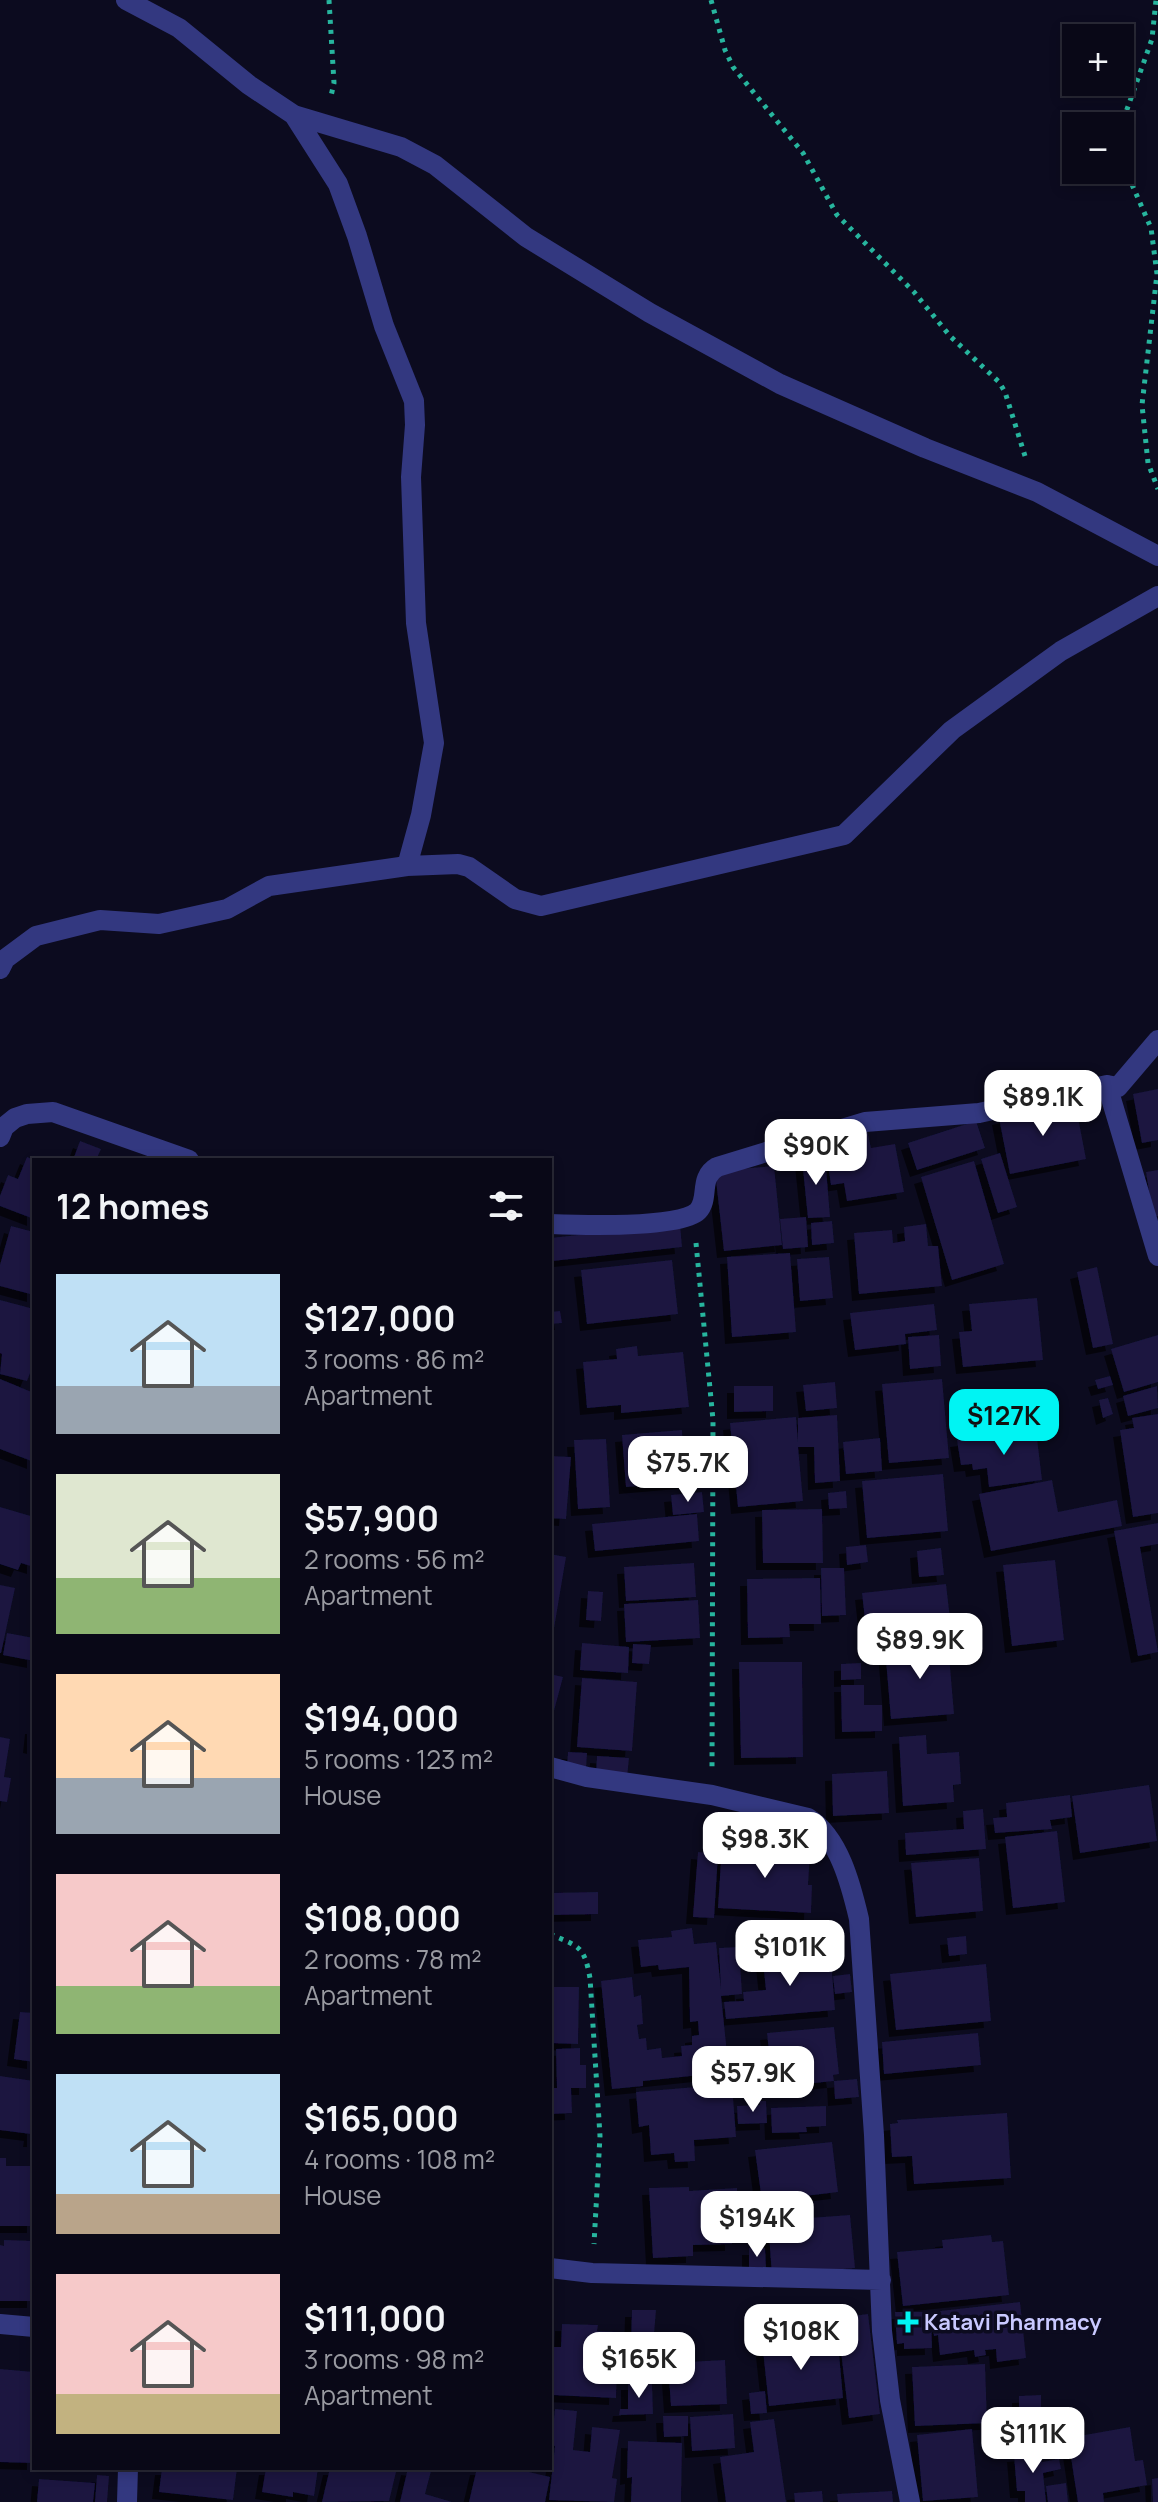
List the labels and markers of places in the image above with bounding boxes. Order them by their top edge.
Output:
pin: $89.1K [978,1070,1108,1138]
pin: $90K [769,1119,863,1187]
pin: $127K [948,1389,1060,1457]
pin: $75.7K [623,1436,753,1504]
pin: $89.9K [855,1613,985,1681]
pin: $98.3K [700,1812,830,1880]
pin: $101K [734,1920,846,1988]
pin: $57.9K [688,2046,818,2114]
pin: $194K [701,2191,813,2259]
pin: $108K [745,2304,857,2372]
place label: Katavi Pharmacy [924,2307,1102,2337]
marker: Katavi Pharmacy [899,2313,917,2331]
pin: $165K [583,2332,695,2400]
pin: $111K [977,2407,1089,2475]

